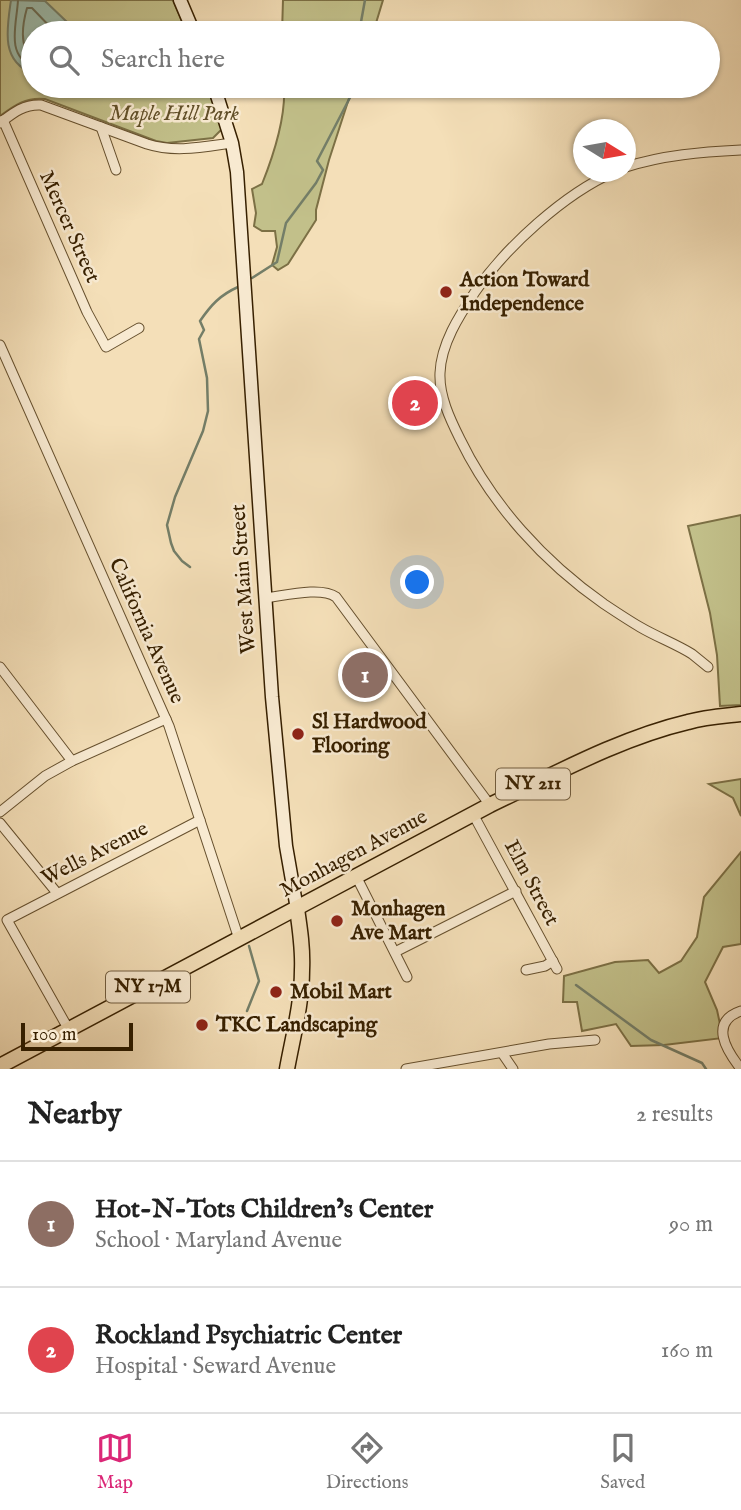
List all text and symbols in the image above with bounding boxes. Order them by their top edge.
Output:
search box [21,21,720,98]
icon: search [45,41,83,79]
text: Search here [101,43,225,76]
park label: Maple Hill Park [109,101,239,128]
north arrow [573,119,636,182]
street label: Mercer Street [32,167,106,287]
place label: Action Toward Independence [459,267,590,318]
marker: Action Toward Independence [438,284,454,300]
pin: 2 [392,377,438,429]
street label: West Main Street [225,503,263,655]
street label: California Avenue [102,554,190,708]
your location [400,565,434,599]
pin: 1 [342,649,388,701]
place label: Sl Hardwood Flooring [312,709,427,760]
marker: Sl Hardwood Flooring [290,726,306,742]
road number: NY 211 [496,768,570,800]
street label: Monhagen Avenue [276,804,433,904]
street label: Wells Avenue [37,815,153,892]
street label: Elm Street [497,835,565,931]
place label: Monhagen Ave Mart [350,896,445,947]
marker: Monhagen Ave Mart [329,913,345,929]
road number: NY 17M [106,972,190,1002]
place label: Mobil Mart [290,979,392,1006]
marker: Mobil Mart [268,984,284,1000]
place label: TKC Landscaping [215,1012,378,1039]
marker: TKC Landscaping [194,1017,210,1033]
scale bar [21,1020,133,1052]
text: 100 m [32,1023,76,1047]
text: Nearby [28,1096,121,1134]
text: 2 results [636,1100,713,1129]
text: Hot-N-Tots Children’s Center [95,1193,433,1226]
text: 1 [47,1210,55,1239]
text: 90 m [669,1210,713,1239]
text: School · Maryland Avenue [95,1226,342,1255]
text: Rockland Psychiatric Center [95,1319,402,1352]
text: 2 [46,1336,56,1365]
text: 160 m [661,1336,713,1365]
text: Hospital · Seward Avenue [95,1352,336,1381]
tab: Map [96,1429,134,1495]
tab: Directions [326,1429,408,1495]
tab: Saved [600,1429,645,1495]

